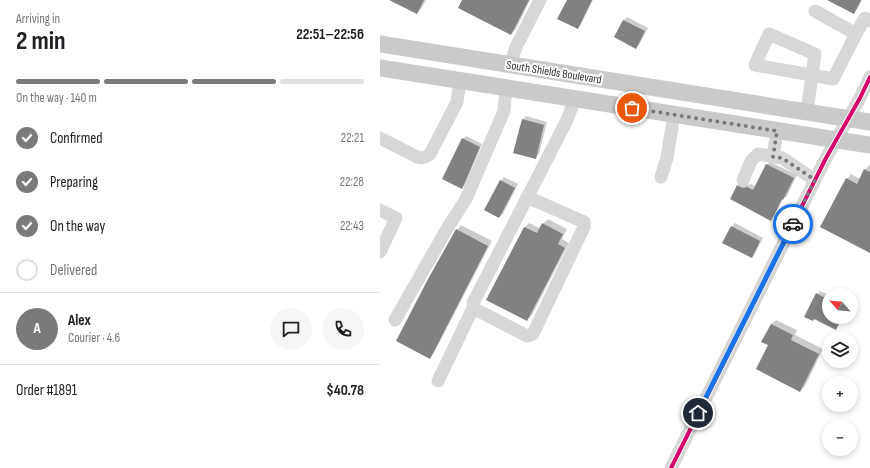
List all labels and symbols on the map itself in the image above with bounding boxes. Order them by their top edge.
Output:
street label: South Shields Boulevard [505,58,603,87]
pin [615,91,649,125]
courier [773,204,813,244]
north arrow [822,288,858,324]
pin [681,396,715,430]

